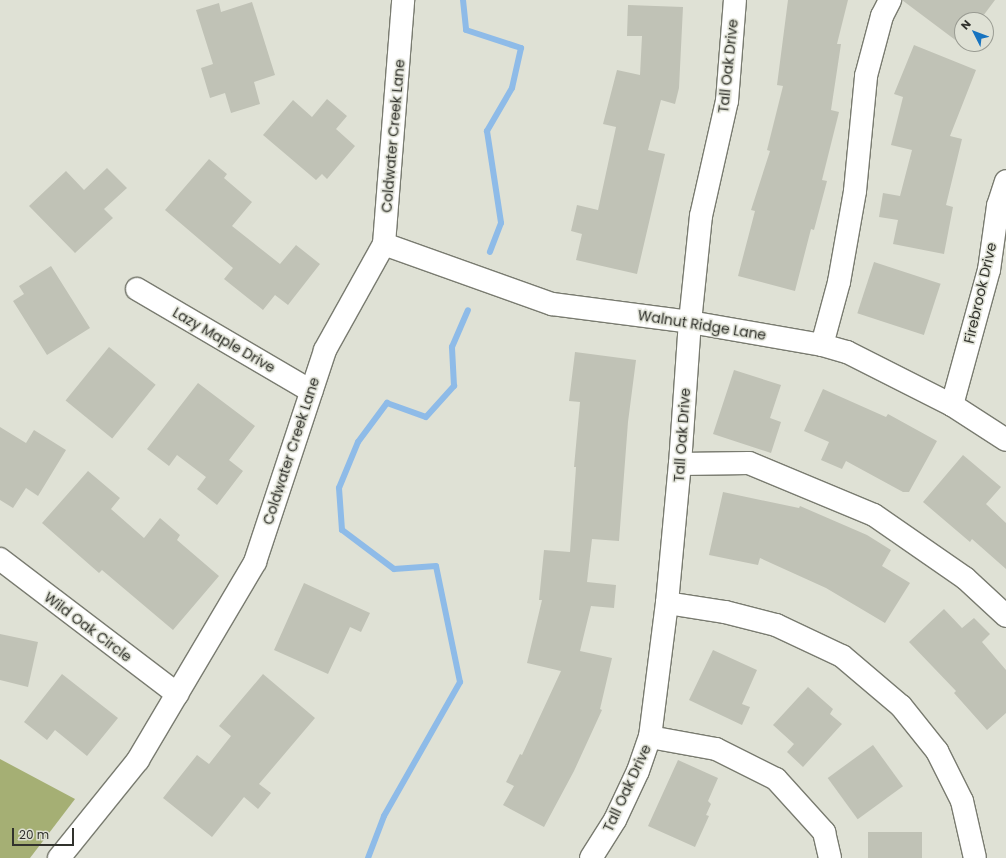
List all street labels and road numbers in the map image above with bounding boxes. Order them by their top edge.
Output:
street label: Tall Oak Drive [715,18,741,114]
street label: Coldwater Creek Lane [378,59,408,213]
street label: Firebrook Drive [960,241,1000,345]
street label: Lazy Maple Drive [170,304,278,376]
street label: Walnut Ridge Lane [637,307,767,343]
street label: Coldwater Creek Lane [259,375,323,527]
street label: Tall Oak Drive [670,387,694,483]
street label: Wild Oak Circle [41,589,135,665]
street label: Tall Oak Drive [599,742,655,834]

